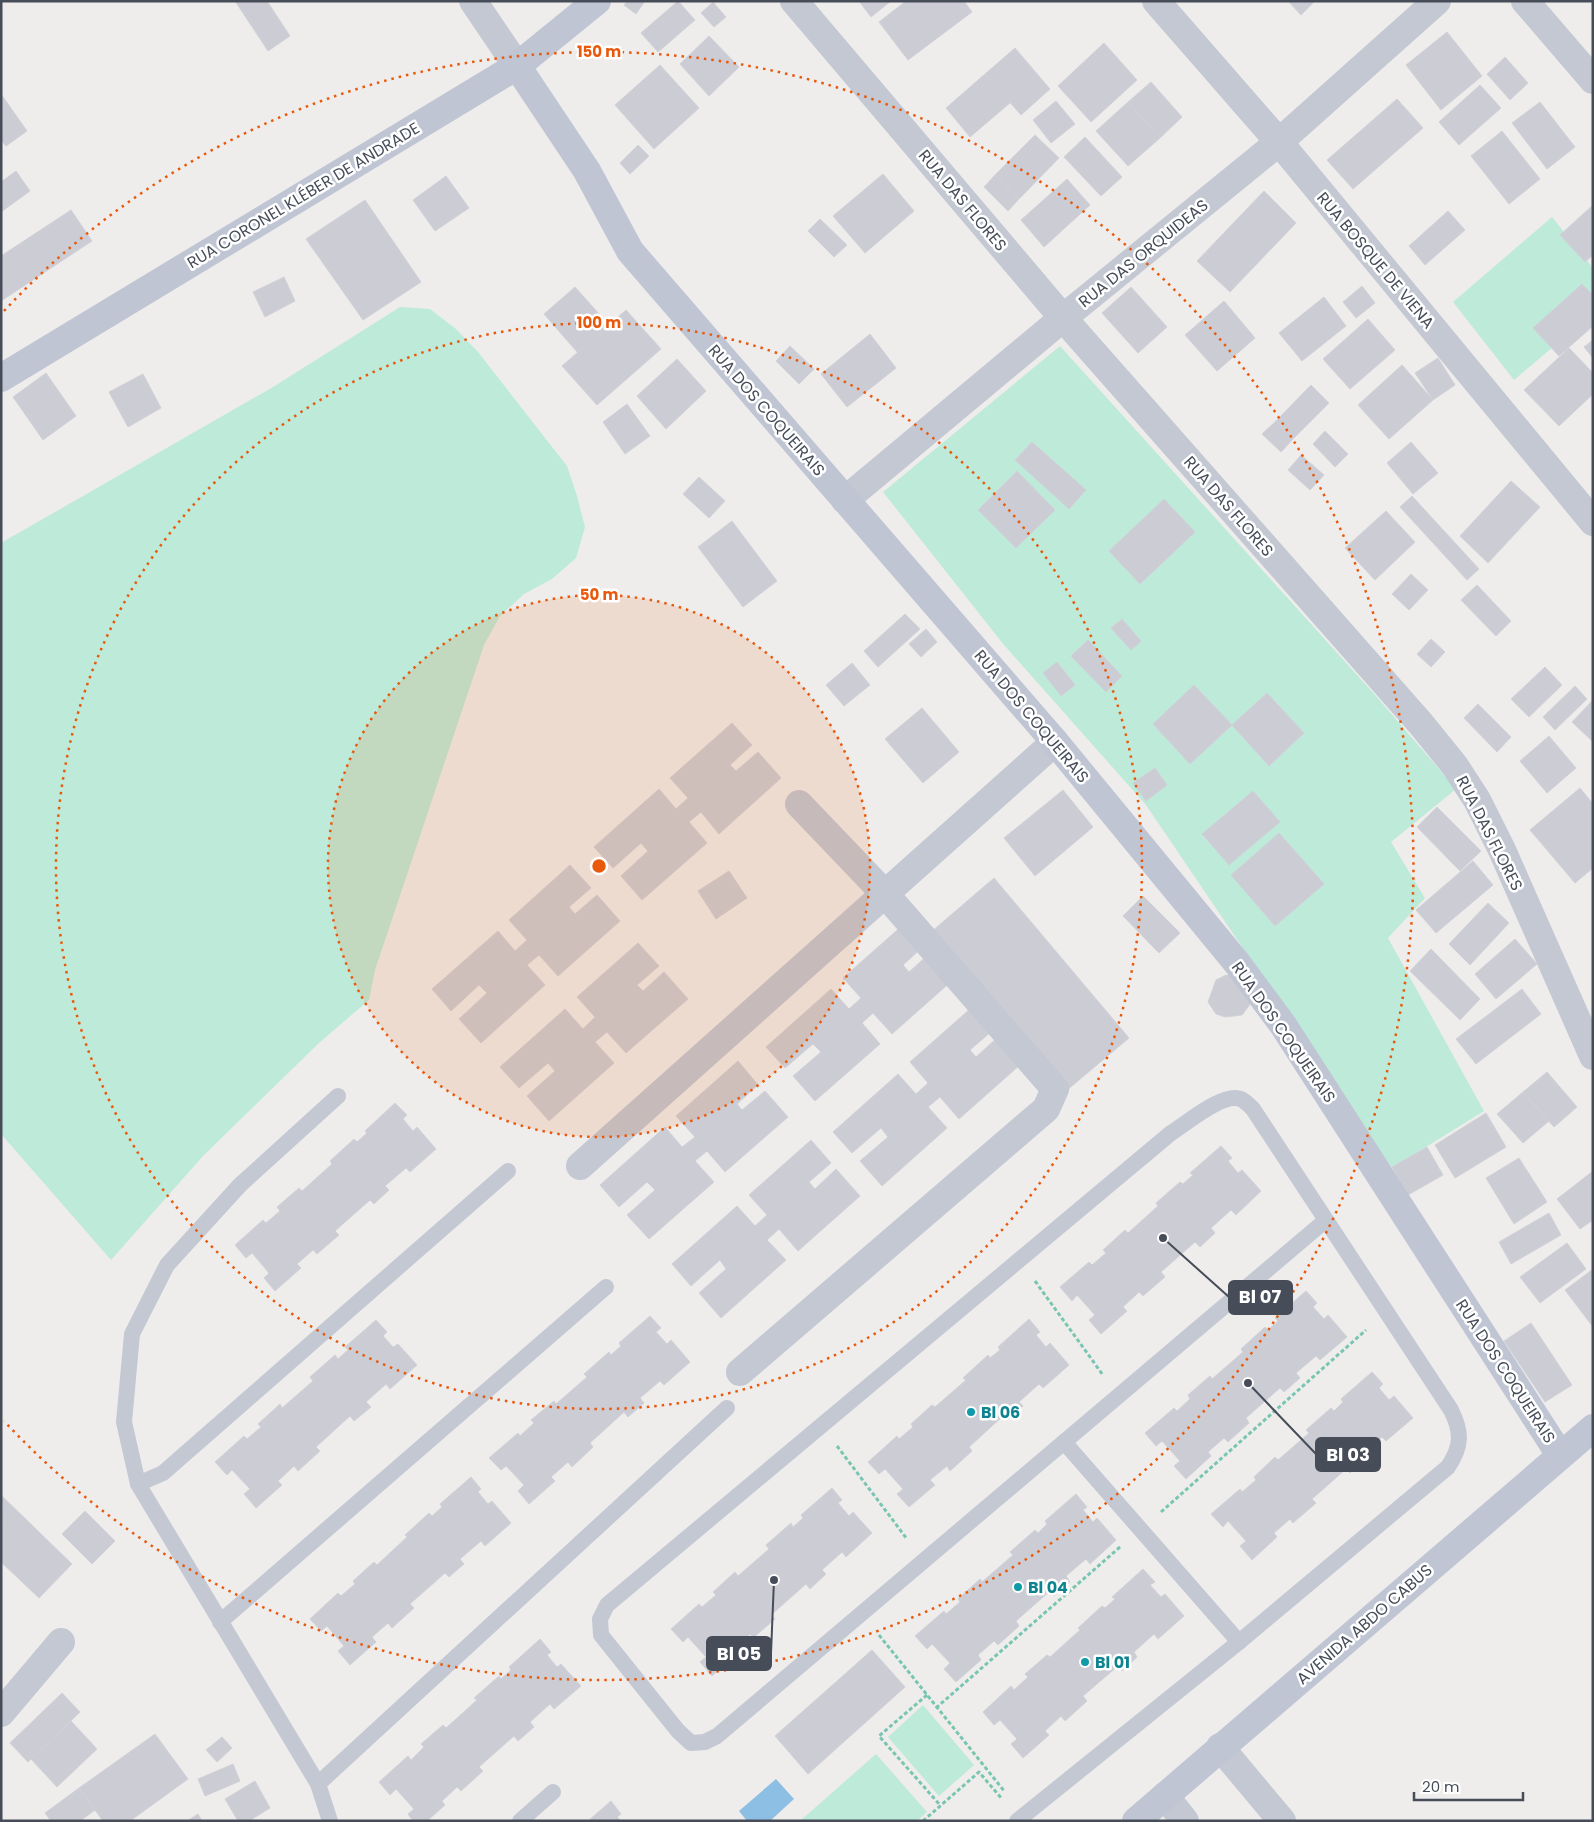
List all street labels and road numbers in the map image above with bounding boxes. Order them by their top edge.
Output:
street label: RUA CORONEL KLÉBER DE ANDRADE [183,117,424,274]
street label: RUA DAS FLORES [913,145,1012,256]
street label: RUA BOSQUE DE VIENA [1312,187,1440,334]
street label: RUA DAS ORQUIDEAS [1074,194,1213,313]
street label: RUA DOS COQUEIRAIS [703,340,830,481]
street label: RUA DAS FLORES [1179,451,1279,562]
street label: RUA DOS COQUEIRAIS [969,645,1094,788]
street label: RUA DAS FLORES [1451,772,1528,895]
street label: RUA DOS COQUEIRAIS [1226,957,1341,1107]
street label: RUA DOS COQUEIRAIS [1450,1295,1561,1448]
street label: AVENIDA ABDO CABUS [1291,1559,1437,1690]

